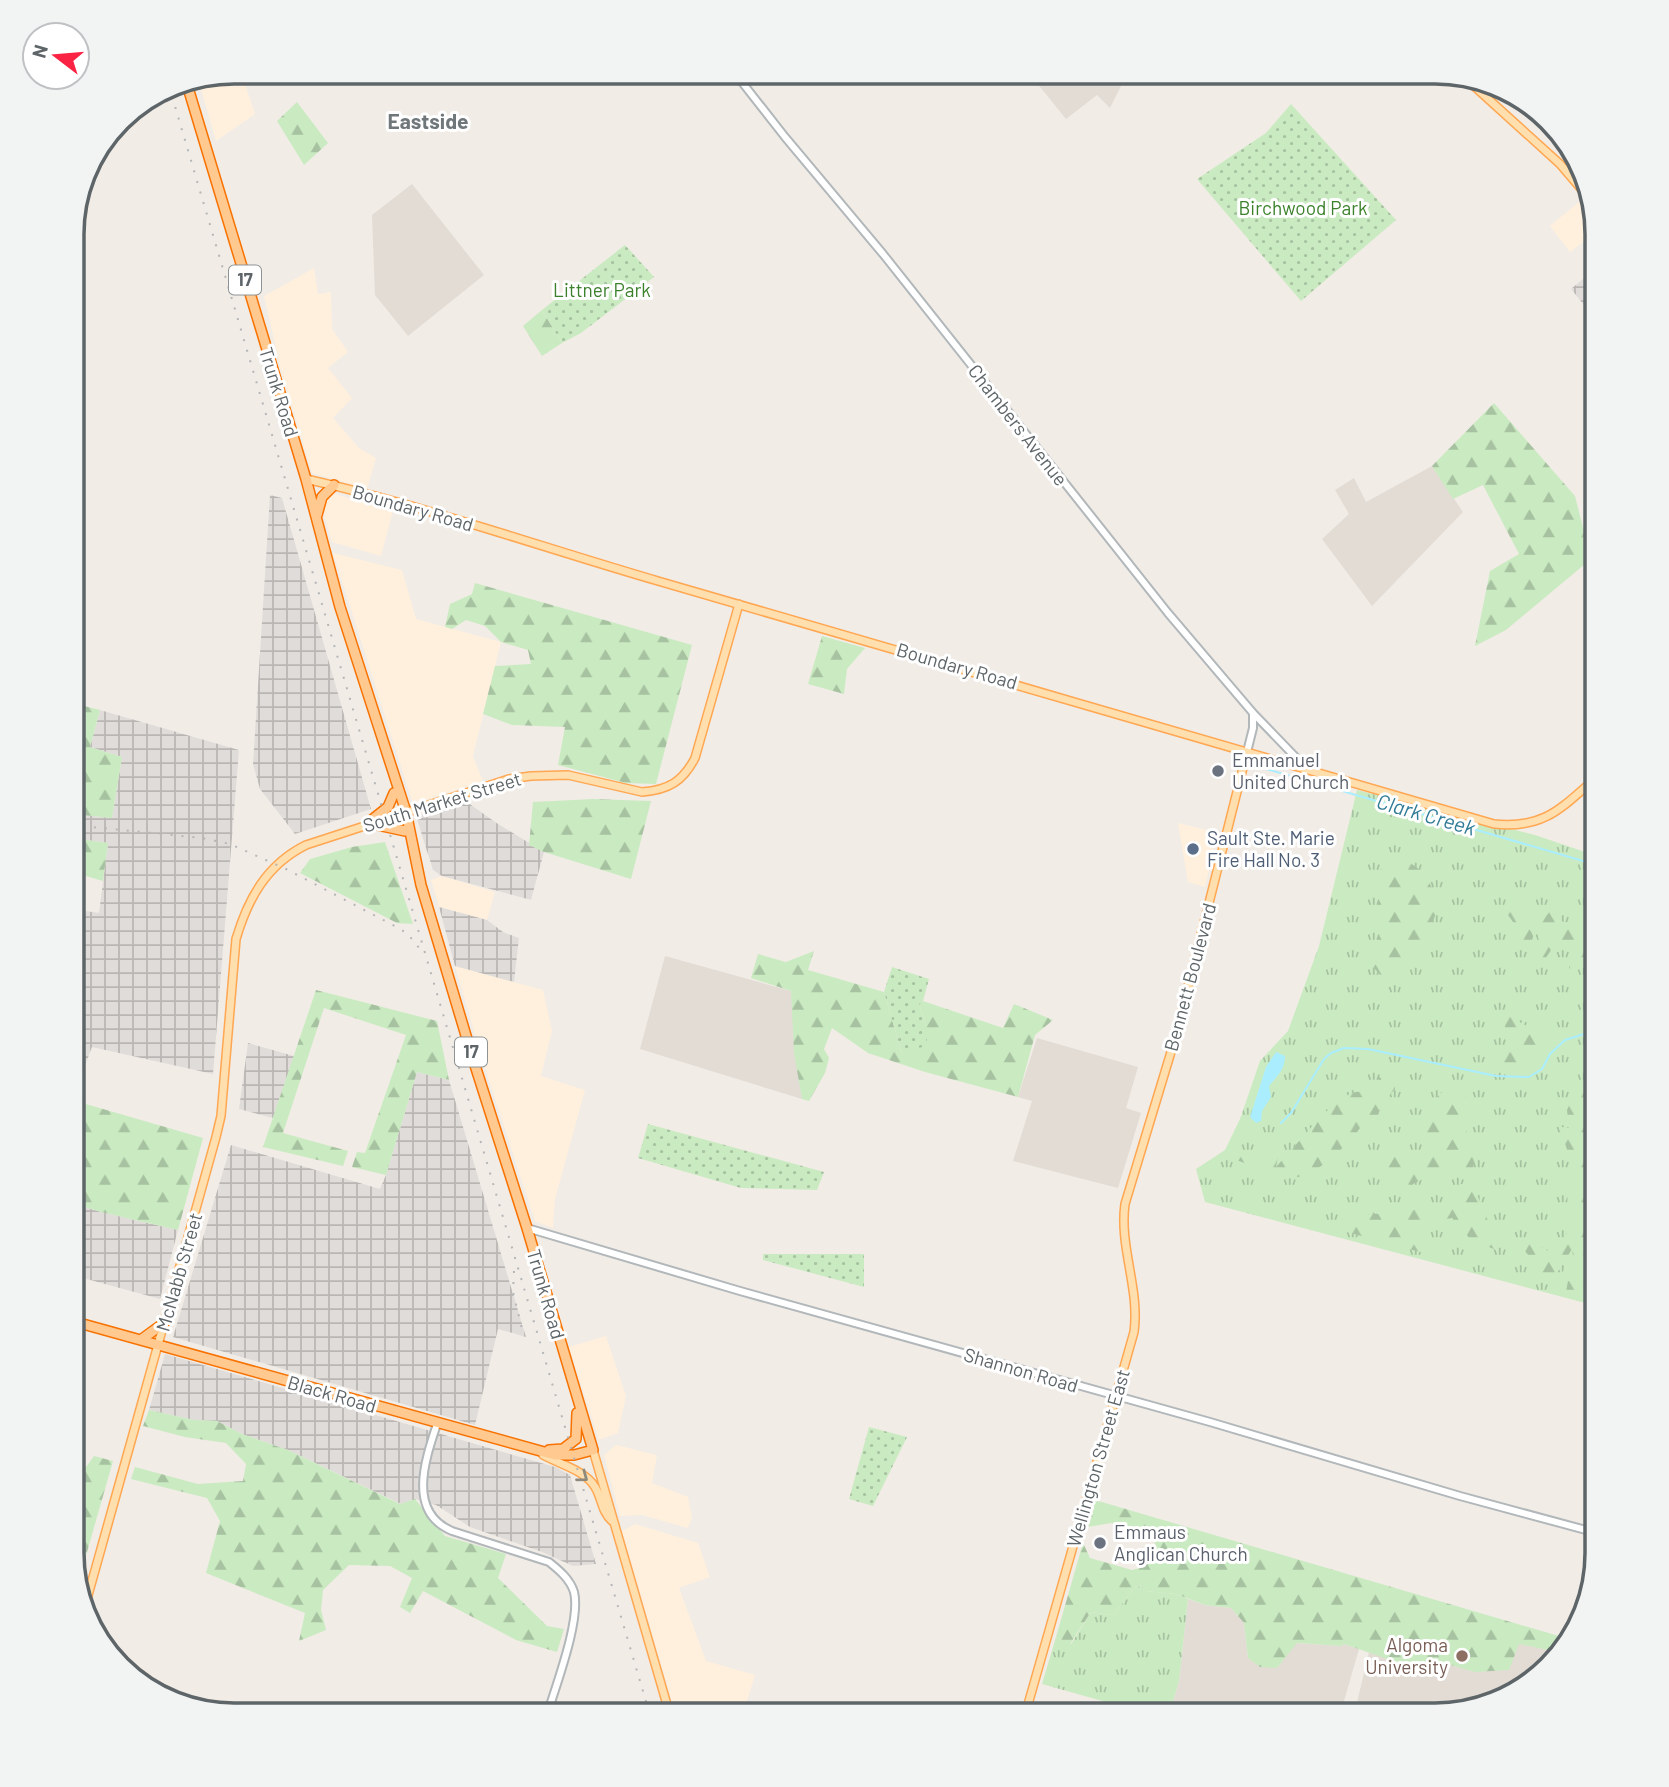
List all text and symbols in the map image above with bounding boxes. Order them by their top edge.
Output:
north arrow [21,21,91,91]
text: N [26,42,52,60]
district label: Eastside [387,108,469,133]
park label: Birchwood Park [1238,196,1368,219]
road number: 17 [229,266,261,294]
park label: Littner Park [553,278,651,301]
street label: Trunk Road [255,344,304,439]
street label: Chambers Avenue [964,359,1073,490]
street label: Boundary Road [350,479,476,536]
street label: Boundary Road [894,637,1020,694]
place label: Emmanuel United Church [1232,748,1349,793]
marker: Emmanuel United Church [1210,763,1226,779]
street label: South Market Street [360,766,524,837]
water label: Clark Creek [1374,788,1479,840]
place label: Sault Ste. Marie Fire Hall No. 3 [1207,826,1335,871]
marker: Sault Ste. Marie Fire Hall No. 3 [1185,841,1201,857]
street label: Bennett Boulevard [1159,900,1220,1053]
road number: 17 [455,1037,487,1066]
street label: McNabb Street [151,1210,206,1334]
street label: Trunk Road [523,1246,570,1341]
street label: Shannon Road [961,1342,1081,1397]
street label: Wellington Street East [1061,1366,1134,1549]
street label: Black Road [285,1370,379,1417]
one-way arrow [575,1469,588,1481]
place label: Emmaus Anglican Church [1114,1520,1248,1565]
marker: Emmaus Anglican Church [1092,1535,1108,1551]
place label: Algoma University [1365,1633,1448,1678]
marker: Algoma University [1454,1648,1470,1664]

